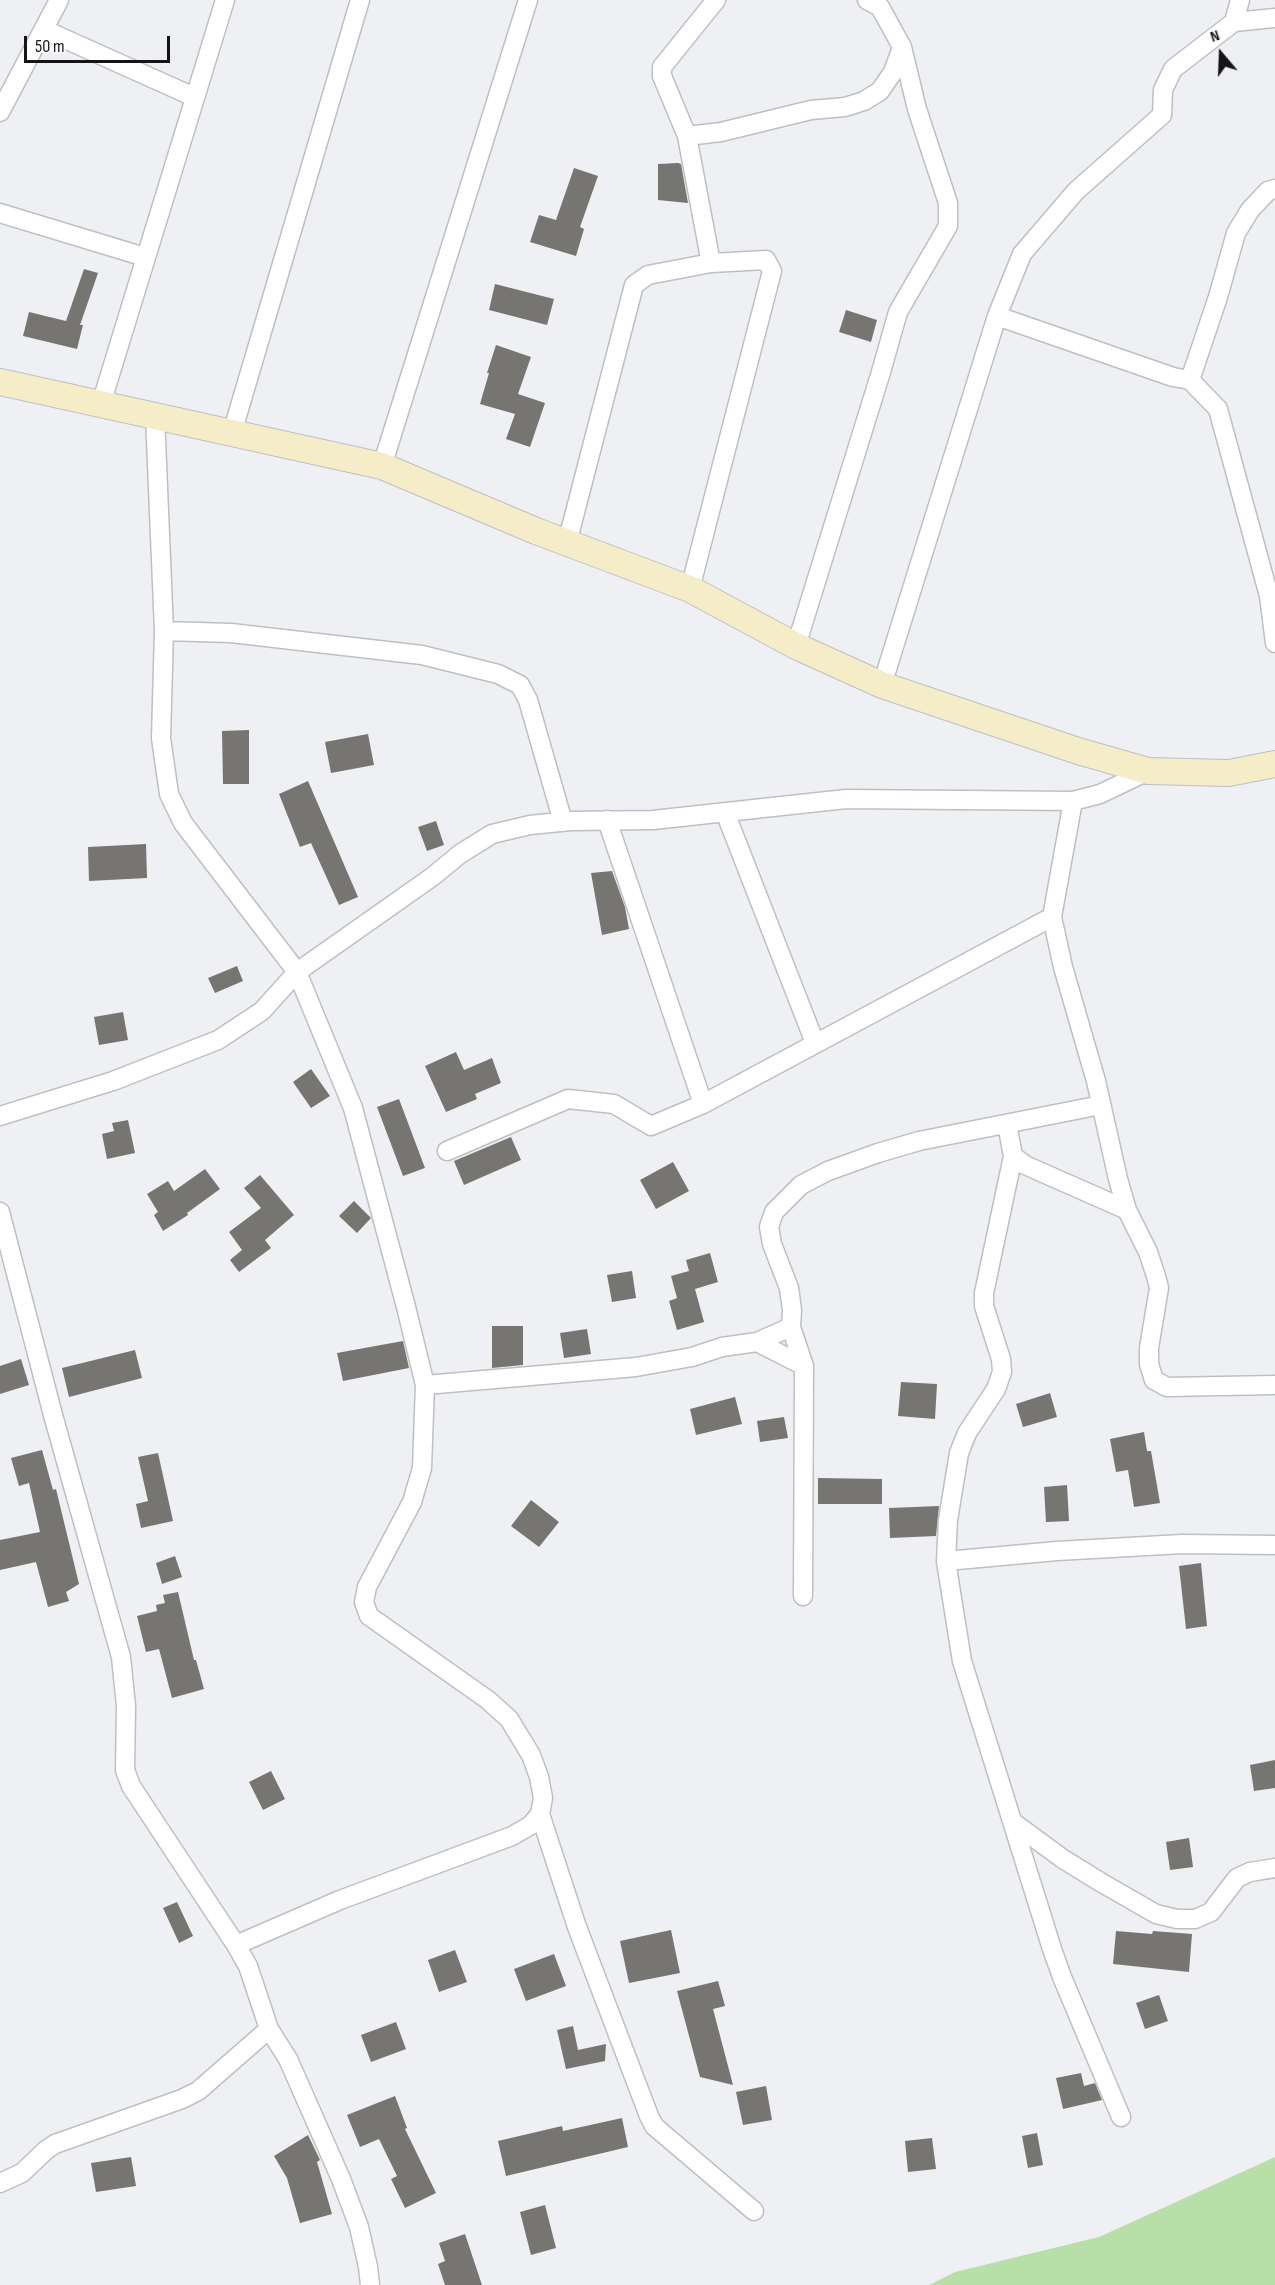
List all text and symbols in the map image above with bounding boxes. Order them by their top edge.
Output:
scale bar [27,24,172,62]
north arrow [1191,24,1251,84]
text: N [1208,26,1222,47]
text: 50 m [35,36,65,57]

